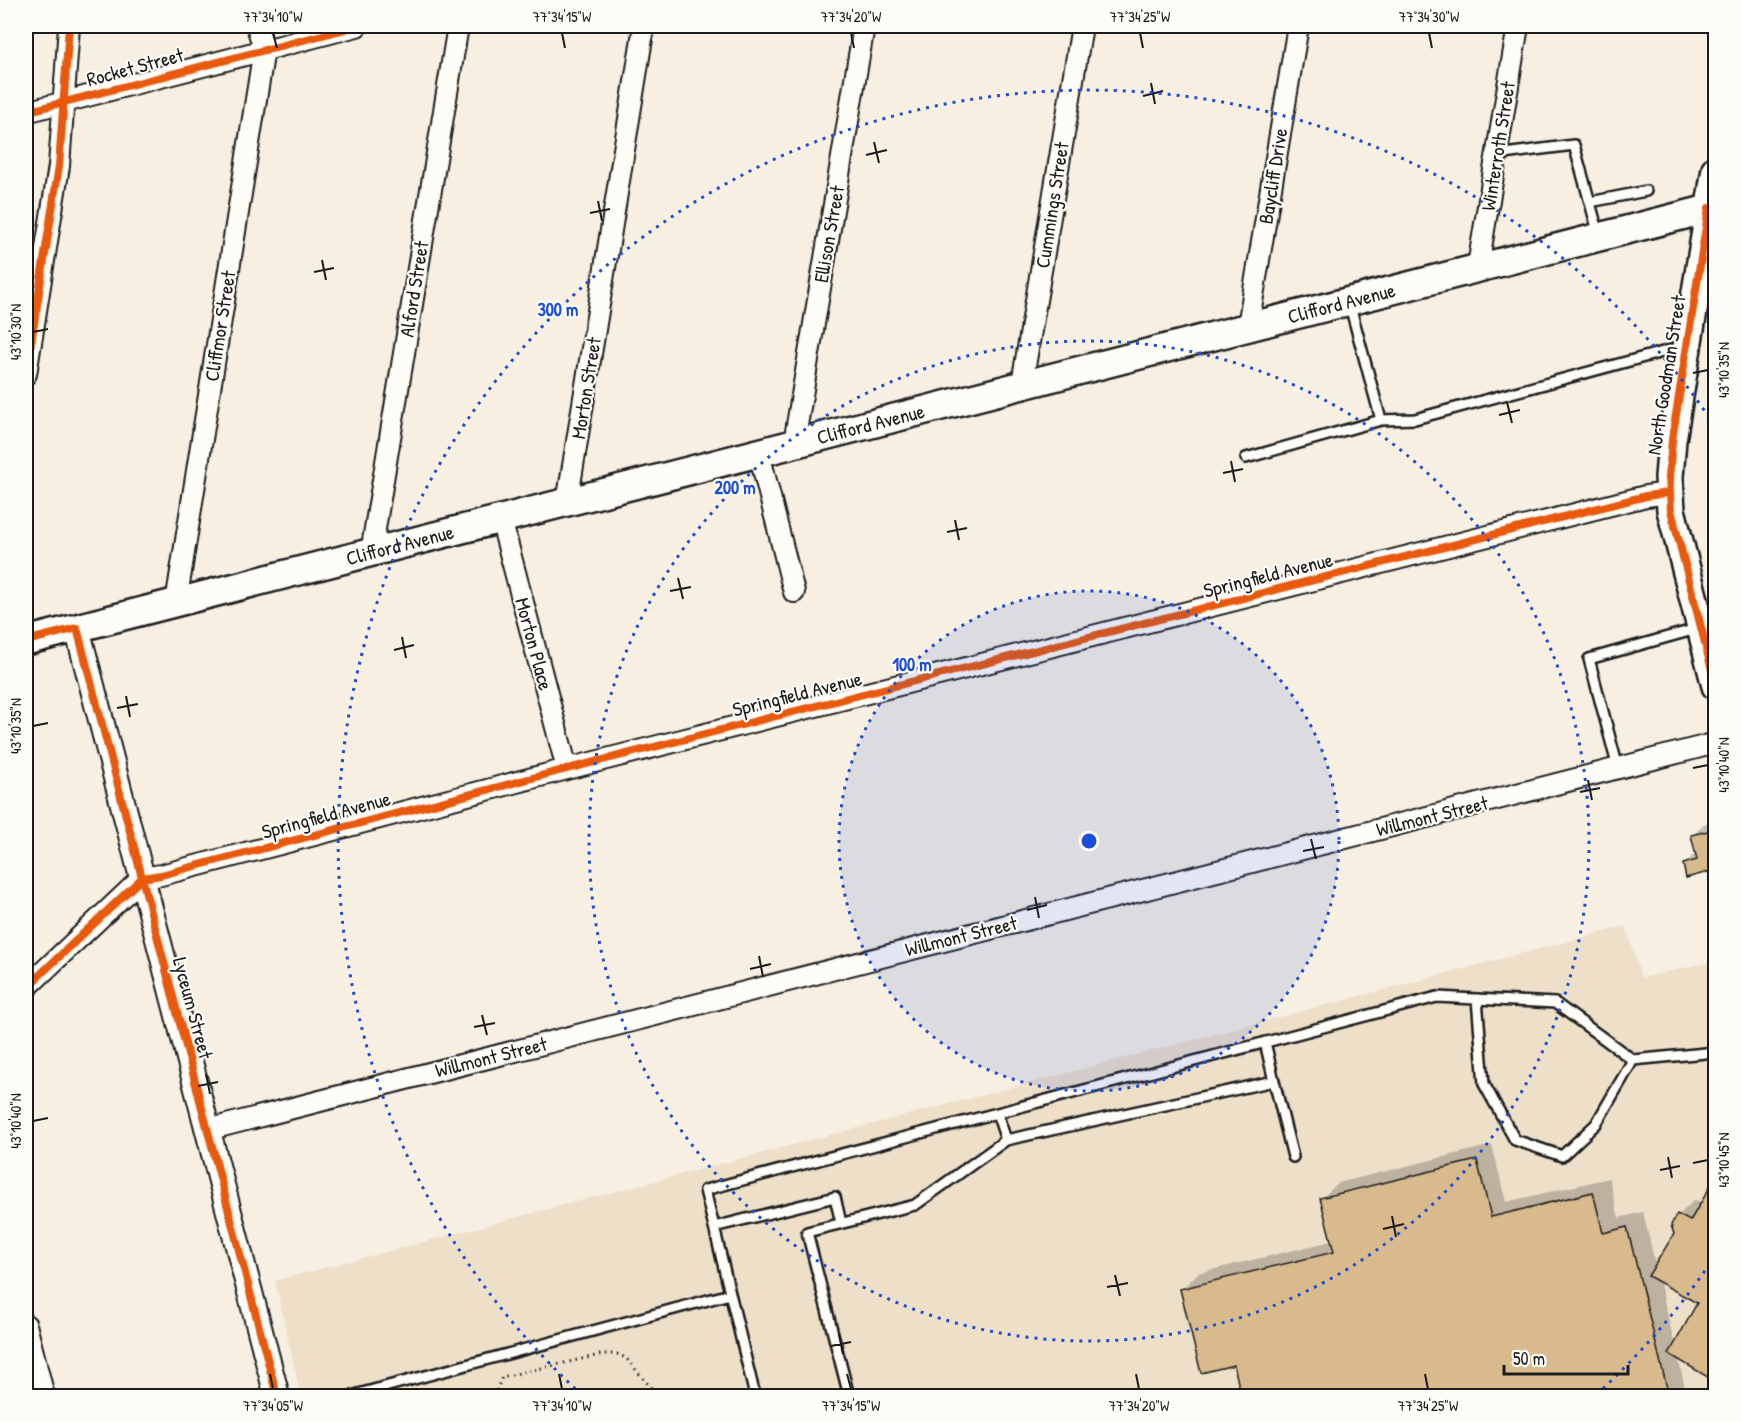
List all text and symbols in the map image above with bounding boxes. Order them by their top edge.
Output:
text: 77°34'10"W [243,6,303,27]
text: 77°34'15"W [533,6,592,27]
text: 77°34'20"W [821,6,882,27]
text: 77°34'25"W [1110,6,1171,27]
text: 77°34'30"W [1399,6,1460,27]
street label: Rocket Street [83,40,187,92]
street label: Winterroth Street [1474,78,1521,213]
street label: Baycliff Drive [1252,126,1293,226]
street label: Cummings Street [1028,139,1075,270]
street label: Ellison Street [807,182,850,284]
street label: Alford Street [393,238,435,339]
street label: Cliffmor Street [197,268,242,383]
street label: Clifford Avenue [1284,276,1398,330]
street label: North Goodman Street [1640,292,1692,457]
text: 300 m [538,297,578,322]
text: 43°10'30"N [5,304,26,360]
street label: Morton Street [564,334,607,441]
text: 43°10'35"N [1713,342,1734,398]
street label: Clifford Avenue [814,397,927,450]
text: 200 m [715,475,755,500]
street label: Clifford Avenue [343,518,457,571]
street label: Springfield Avenue [1200,545,1335,604]
street label: Morton Place [509,595,560,693]
text: 100 m [892,652,932,677]
street label: Springfield Avenue [729,664,864,723]
text: 43°10'35"N [5,698,26,754]
text: 43°10'40"N [1713,737,1734,793]
street label: Springfield Avenue [258,784,393,845]
street label: Willmont Street [1373,788,1492,842]
centre of rings [1079,831,1099,851]
street label: Willmont Street [902,908,1021,962]
street label: Lyceum Street [167,954,220,1063]
street label: Willmont Street [432,1029,551,1083]
text: 43°10'40"N [5,1093,26,1149]
text: 43°10'45"N [1713,1133,1734,1187]
scale bar [1504,1338,1628,1376]
text: 50 m [1513,1346,1545,1371]
text: 77°34'05"W [243,1395,304,1416]
text: 77°34'10"W [532,1395,592,1416]
text: 77°34'15"W [822,1395,881,1416]
text: 77°34'20"W [1109,1395,1170,1416]
text: 77°34'25"W [1398,1395,1459,1416]

